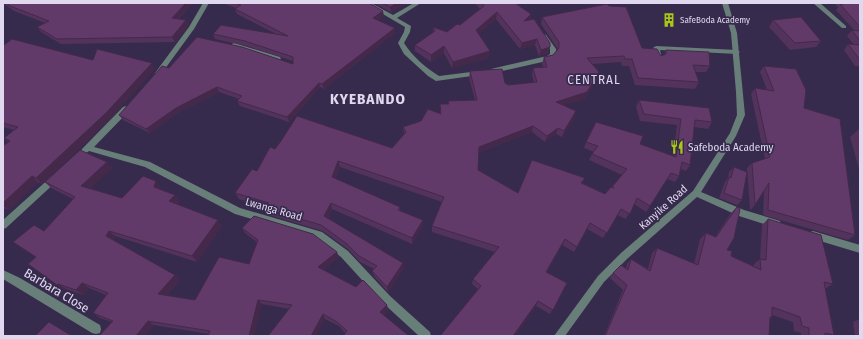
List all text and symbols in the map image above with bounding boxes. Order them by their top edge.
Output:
building icon: SafeBoda Academy [661,12,677,28]
place label: SafeBoda Academy [680,15,750,25]
district label: CENTRAL [567,72,621,87]
district label: KYEBANDO [330,90,406,108]
restaurant icon: Safeboda Academy [669,139,685,155]
place label: Safeboda Academy [688,141,774,154]
street label: Kanyike Road [637,182,690,232]
street label: Lwanga Road [244,195,304,224]
street label: Barbara Close [21,265,92,316]

